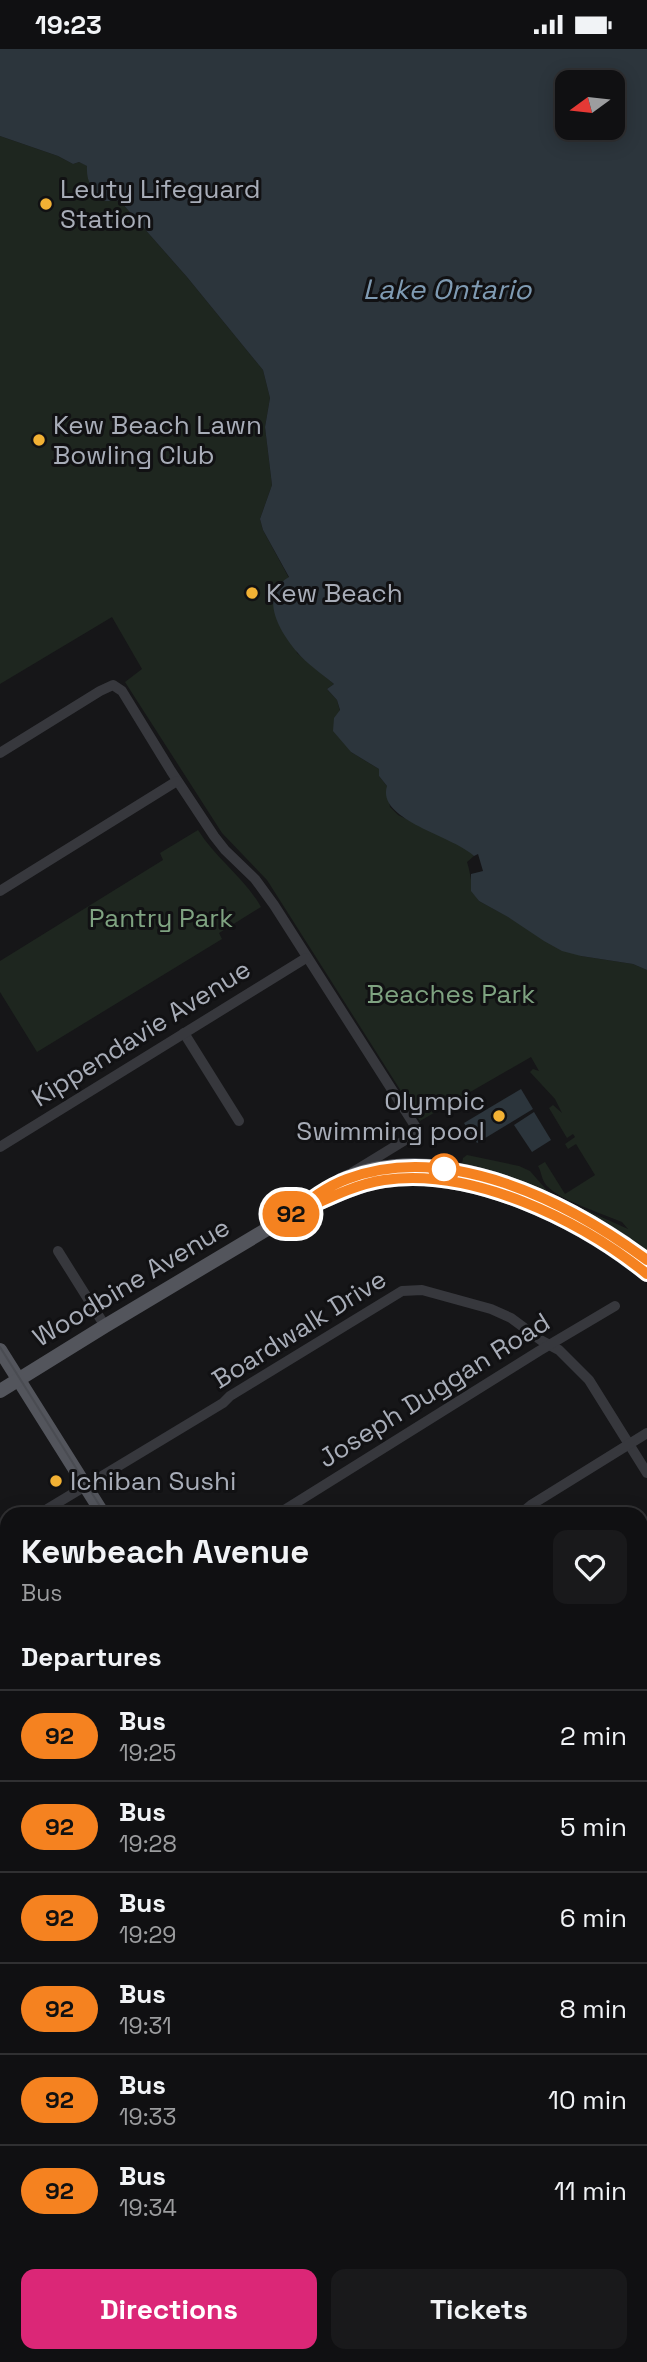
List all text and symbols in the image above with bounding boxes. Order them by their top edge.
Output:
text: 19:23 [35,8,102,42]
north arrow [555,70,625,140]
map controls [555,70,625,140]
place label: Leuty Lifeguard Station [60,172,260,236]
marker: Leuty Lifeguard Station [38,196,54,212]
water label: Lake Ontario [363,271,532,307]
place label: Kew Beach Lawn Bowling Club [53,408,262,472]
marker: Kew Beach Lawn Bowling Club [31,432,47,448]
place label: Kew Beach [266,576,403,610]
marker: Kew Beach [244,585,260,601]
park label: Pantry Park [89,901,233,935]
street label: Kippendavie Avenue [25,952,257,1114]
park label: Beaches Park [367,977,535,1011]
place label: Olympic Swimming pool [296,1084,485,1148]
marker: Olympic Swimming pool [491,1108,507,1124]
unlabelled marker [429,1154,459,1184]
line badge: 92 [260,1191,322,1237]
text: 92 [276,1198,306,1229]
street label: Woodbine Avenue [26,1210,236,1354]
street label: Boardwalk Drive [206,1262,392,1396]
street label: Joseph Duggan Road [312,1305,556,1475]
place label: Ichiban Sushi [70,1464,236,1498]
marker: Ichiban Sushi [48,1473,64,1489]
button: heart [553,1530,627,1604]
text: Kewbeach Avenue [21,1531,309,1573]
text: Bus [21,1578,62,1608]
text: Departures [21,1640,162,1674]
text: Bus [119,1704,166,1738]
text: 2 min [560,1719,627,1753]
text: 92 [45,1720,74,1751]
text: 19:25 [119,1738,176,1768]
text: Bus [119,1795,166,1829]
text: 5 min [560,1810,627,1844]
text: 92 [45,1811,74,1842]
text: 19:28 [119,1829,177,1859]
text: Bus [119,1886,166,1920]
text: 6 min [560,1901,627,1935]
text: 92 [45,1902,74,1933]
text: 19:29 [119,1920,176,1950]
text: Bus [119,1977,166,2011]
text: 8 min [559,1992,627,2026]
text: 92 [45,1993,74,2024]
text: 19:31 [119,2011,172,2041]
text: Bus [119,2068,166,2102]
text: 10 min [548,2083,627,2117]
text: 92 [45,2084,74,2115]
text: 19:33 [119,2102,176,2132]
text: Bus [119,2159,166,2193]
text: 11 min [554,2174,627,2208]
text: 92 [45,2175,74,2206]
text: 19:34 [119,2193,177,2223]
button: Directions [21,2269,317,2349]
button: Tickets [331,2269,627,2349]

